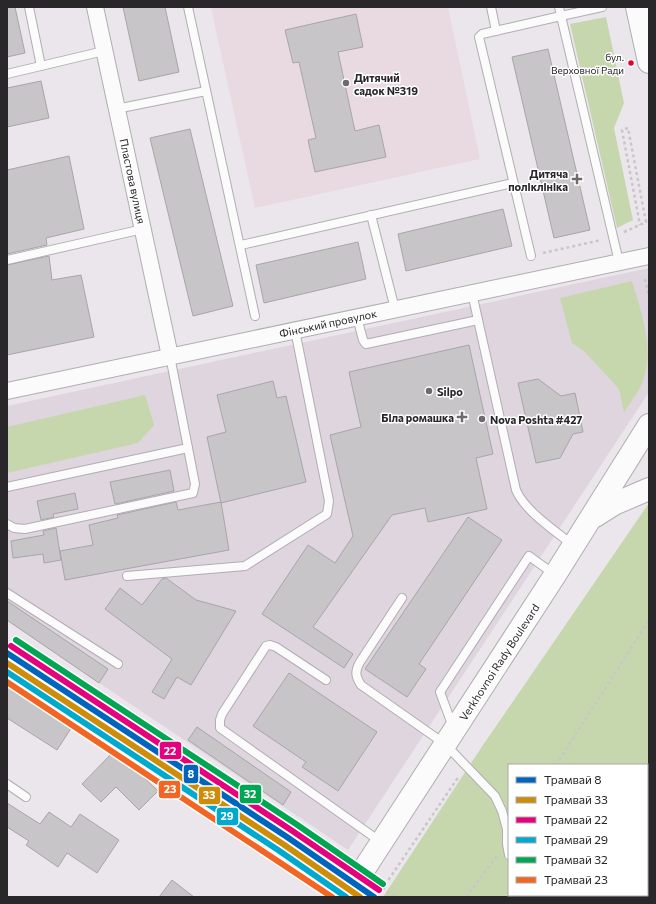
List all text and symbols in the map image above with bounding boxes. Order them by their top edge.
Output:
place label: бул. Верховної Ради [551,51,624,76]
marker: бул. Верховної Ради [626,58,636,68]
place label: Дитячий садок №319 [354,71,418,97]
marker: Дитячий садок №319 [341,78,351,88]
street label: Пластова вулиця [118,137,148,225]
place label: Дитяча поліклініка [508,167,568,193]
marker: Дитяча поліклініка [571,173,583,185]
street label: Фінський провулок [278,306,378,340]
place label: Silpo [437,385,463,398]
marker: Silpo [424,386,434,396]
place label: Біла ромашка [381,411,454,424]
marker: Біла ромашка [457,412,467,422]
place label: Nova Poshta #427 [490,413,582,426]
marker: Nova Poshta #427 [477,414,487,424]
street label: Verkhovnoi Rady Boulevard [456,601,542,723]
line badge: 22 [159,741,182,760]
text: 22 [164,744,176,757]
line badge: 8 [183,764,199,784]
legend [508,764,648,896]
text: 8 [188,767,195,780]
text: Трамвай 8 [544,772,602,786]
line badge: 23 [158,780,181,799]
text: 23 [164,782,176,795]
line badge: 32 [239,784,262,804]
line badge: 33 [198,786,221,805]
text: 32 [244,787,256,800]
text: 33 [203,788,215,801]
text: Трамвай 33 [544,792,608,806]
line badge: 29 [216,807,239,826]
text: 29 [221,809,234,822]
text: Трамвай 22 [544,812,608,826]
text: Трамвай 29 [544,832,608,846]
text: Трамвай 32 [544,852,608,866]
text: Трамвай 23 [544,872,608,886]

